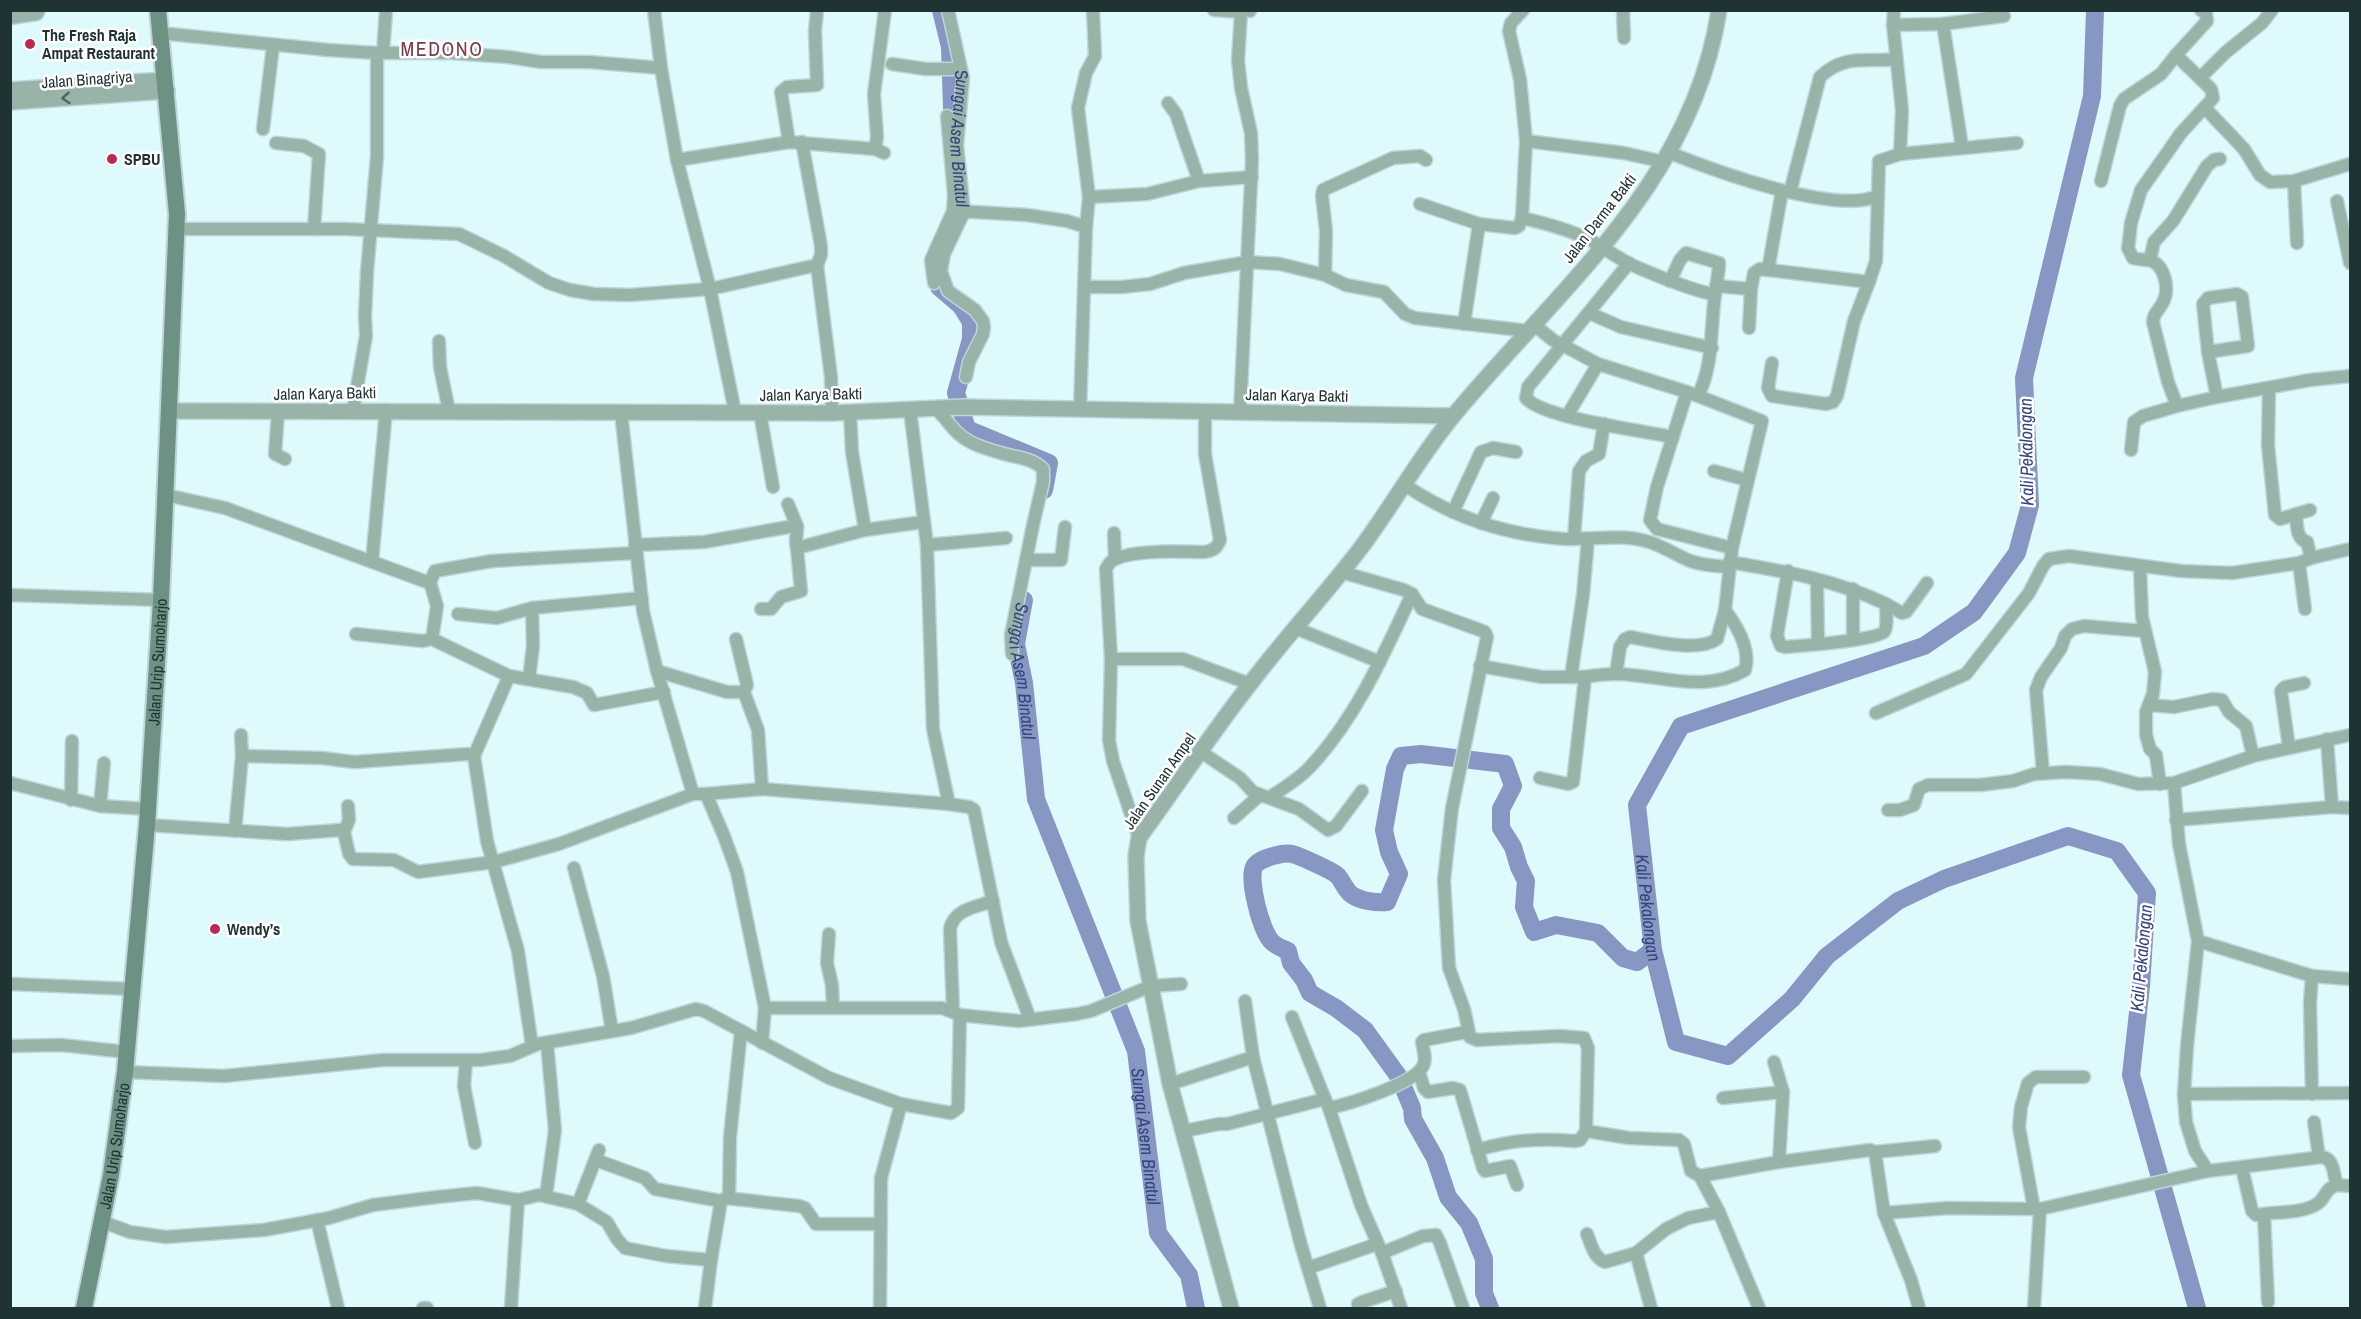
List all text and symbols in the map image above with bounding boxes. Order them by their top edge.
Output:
place label: The Fresh Raja Ampat Restaurant [42,24,156,64]
district label: MEDONO [401,35,483,62]
marker: The Fresh Raja Ampat Restaurant [23,37,37,51]
street label: Jalan Binagriya [41,65,134,93]
water label: Sungai Asem Binatul [945,67,976,209]
one-way arrow [62,91,71,104]
place label: SPBU [124,148,160,170]
marker: SPBU [105,152,119,166]
street label: Jalan Darma Bakti [1557,169,1641,267]
street label: Jalan Karya Bakti [273,381,377,405]
street label: Jalan Karya Bakti [759,382,863,406]
street label: Jalan Karya Bakti [1245,383,1349,407]
water label: Kali Pekalongan [2013,398,2039,506]
street label: Jalan Urip Sumoharjo [142,598,172,726]
water label: Sungai Asem Binatul [1004,601,1042,741]
street label: Jalan Sunan Ampel [1118,728,1200,834]
water label: Kali Pekalongan [1630,853,1668,964]
water label: Kali Pekalongan [2124,903,2158,1013]
place label: Wendy’s [227,918,280,940]
marker: Wendy’s [208,922,222,936]
water label: Sungai Asem Binatul [1126,1066,1167,1207]
street label: Jalan Urip Sumoharjo [93,1082,134,1211]

